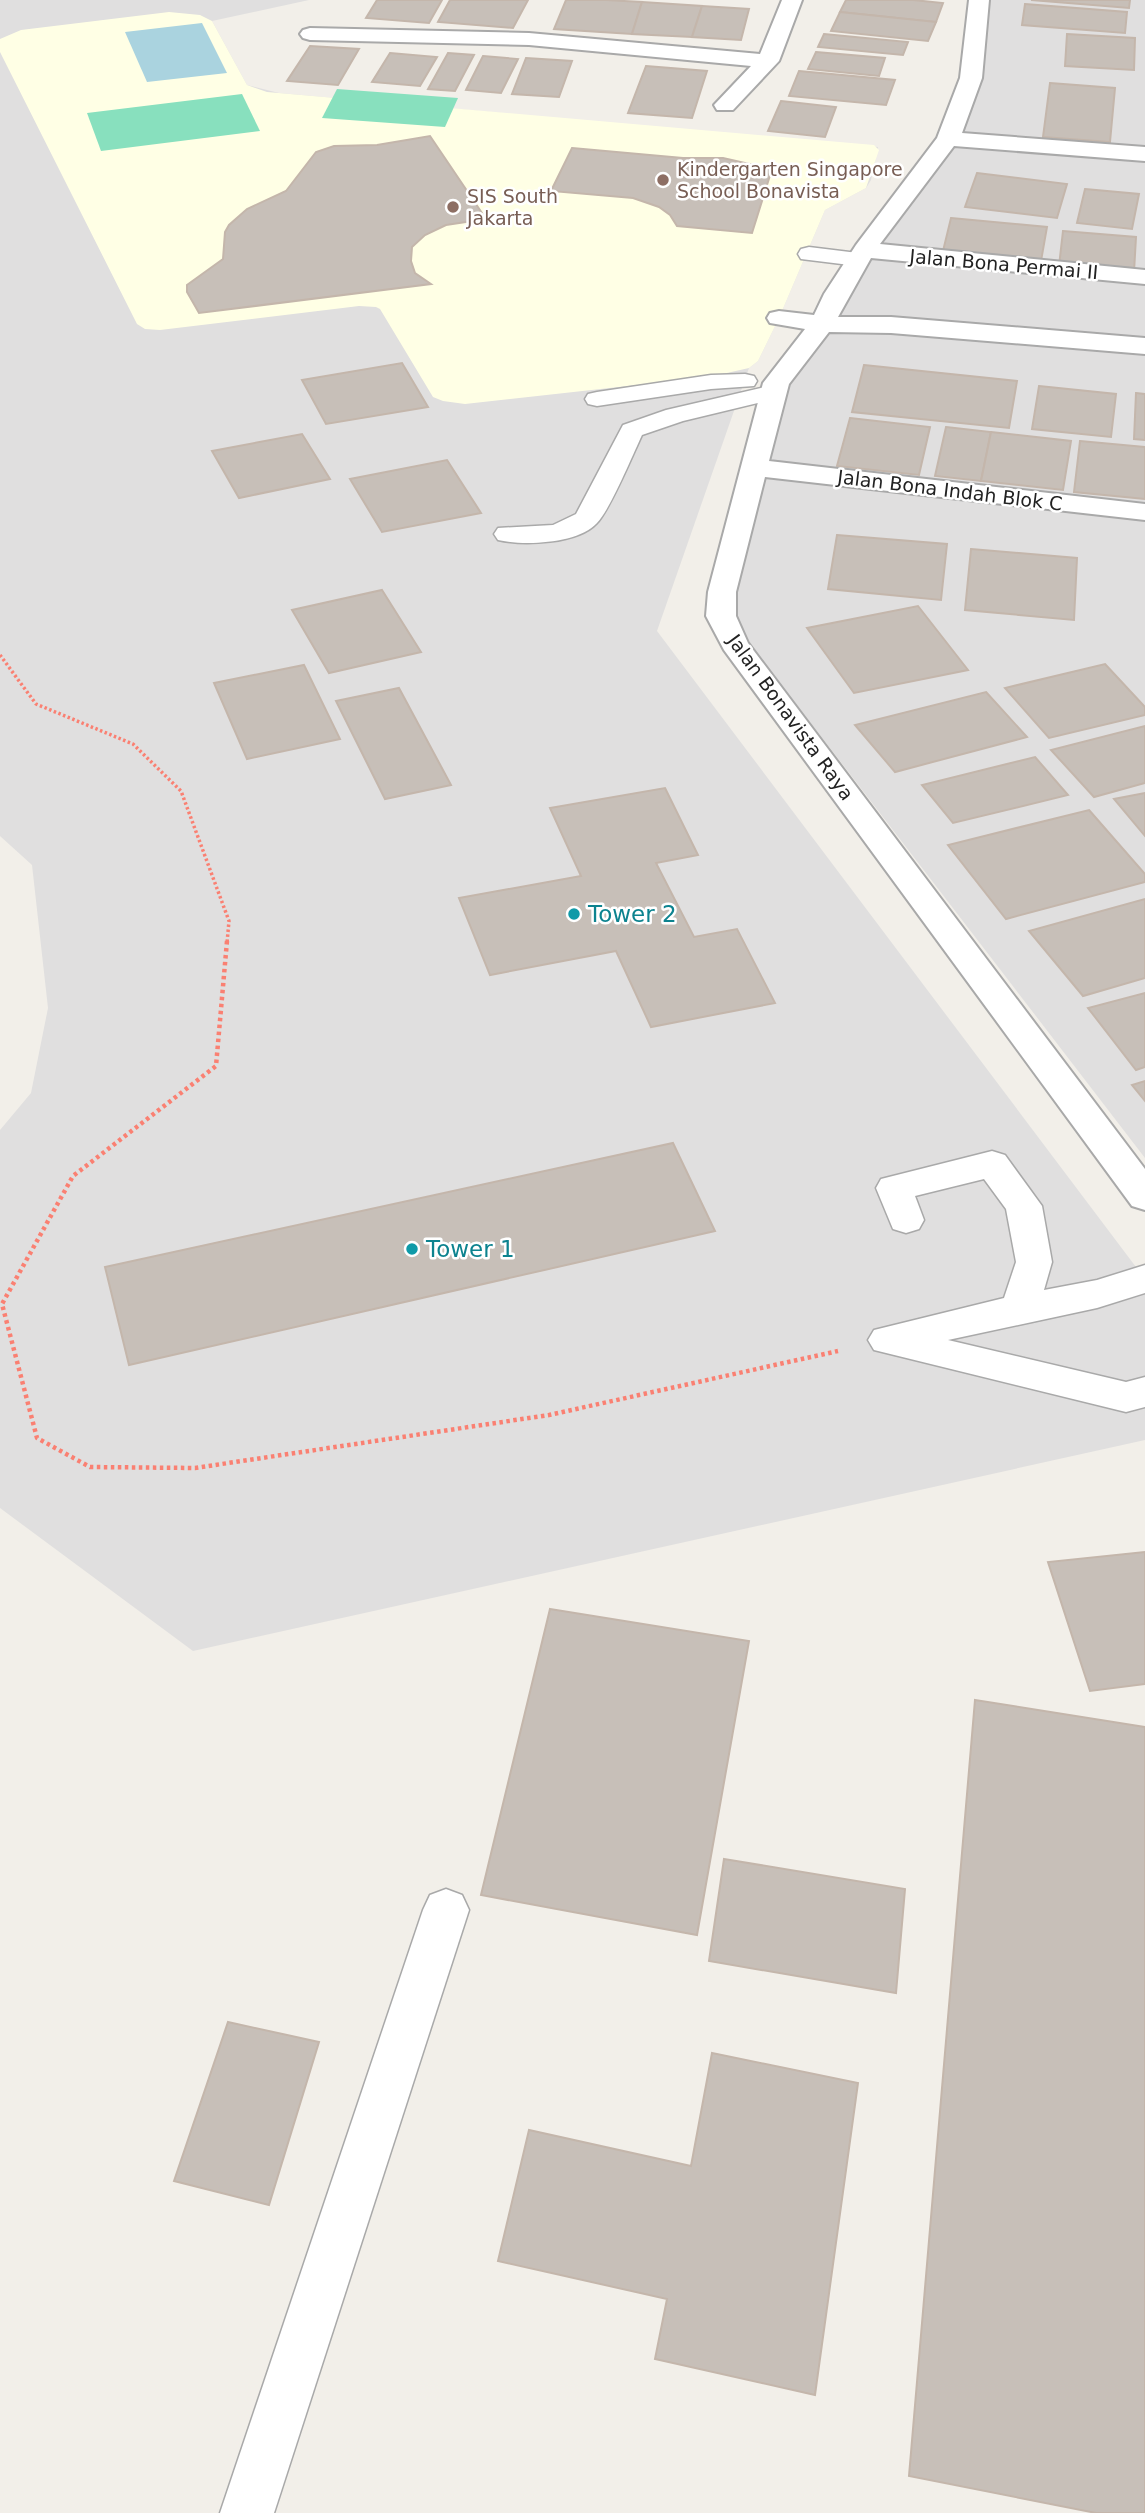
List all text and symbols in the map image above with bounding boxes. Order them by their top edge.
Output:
place label: Kindergarten Singapore School Bonavista [677,158,903,202]
marker: Kindergarten Singapore School Bonavista [655,172,671,188]
place label: SIS South Jakarta [466,185,558,229]
marker: SIS South Jakarta [445,199,461,215]
street label: Jalan Bona Permai II [908,245,1099,283]
street label: Jalan Bona Indah Blok C [835,465,1064,515]
street label: Jalan Bonavista Raya [723,629,859,804]
place label: Tower 2 [587,901,677,927]
marker: Tower 2 [566,906,582,922]
place label: Tower 1 [425,1236,515,1262]
marker: Tower 1 [404,1241,420,1257]

